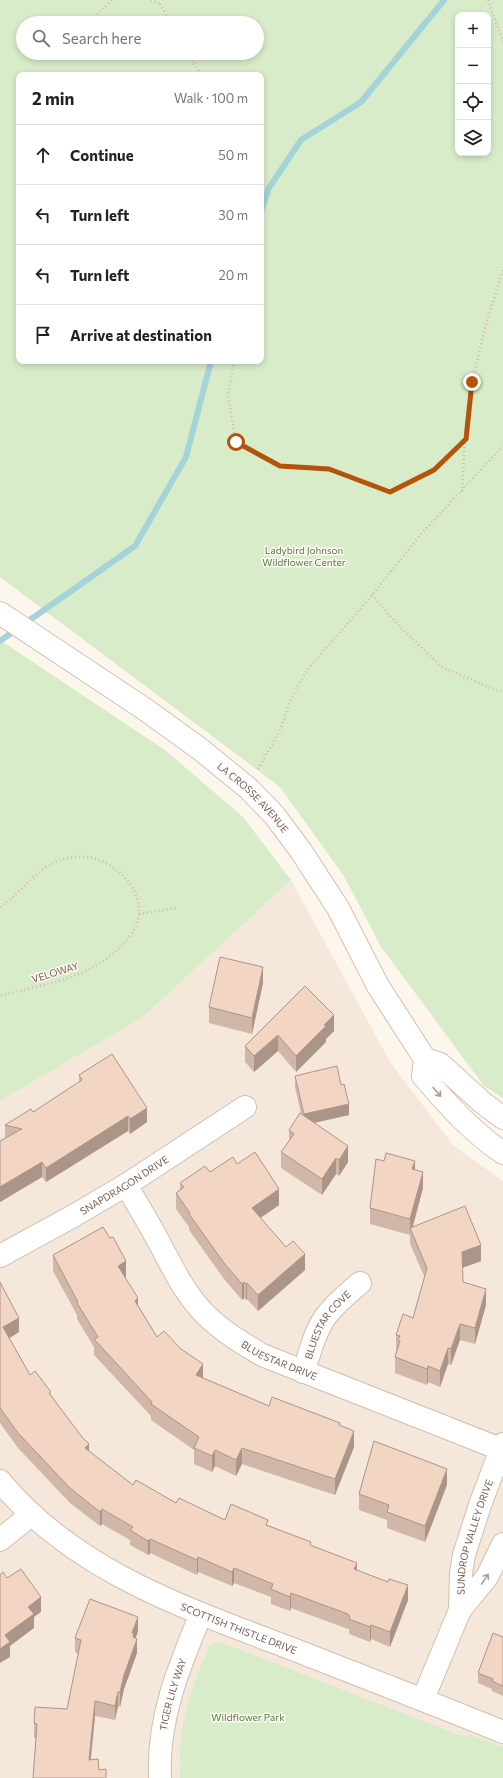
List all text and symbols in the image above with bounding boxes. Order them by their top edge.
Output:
map controls [455,12,491,156]
button: + [455,12,491,48]
search box [16,16,264,60]
icon: search [30,27,52,49]
text: Search here [62,29,141,47]
button: − [455,48,491,84]
button: locate [455,84,491,120]
text: 2 min [32,88,74,109]
text: Walk · 100 m [174,90,248,106]
button: layers [455,120,491,156]
icon: ahead [32,144,54,166]
text: Continue [70,146,134,164]
text: 50 m [218,147,248,163]
icon: left [32,204,54,226]
text: Turn left [70,206,129,224]
text: 30 m [218,207,248,223]
icon: left [32,264,54,286]
text: Turn left [70,266,129,284]
text: 20 m [219,267,248,283]
icon: arrive [32,324,54,346]
text: Arrive at destination [70,326,212,344]
route end [463,373,481,391]
route start [227,433,245,451]
park label: Ladybird Johnson Wildflower Center [262,544,346,568]
street label: LA CROSSE AVENUE [215,760,291,835]
street label: VELOWAY [30,959,80,985]
one-way arrow [433,1087,442,1098]
street label: SNAPDRAGON DRIVE [78,1153,171,1217]
street label: BLUESTAR COVE [302,1288,353,1361]
street label: BLUESTAR DRIVE [239,1338,319,1382]
street label: SUNDROP VALLEY DRIVE [454,1478,495,1595]
one-way arrow [480,1574,489,1585]
street label: SCOTTISH THISTLE DRIVE [179,1600,299,1656]
street label: TIGER LILY WAY [157,1656,189,1732]
park label: Wildflower Park [211,1711,285,1723]

